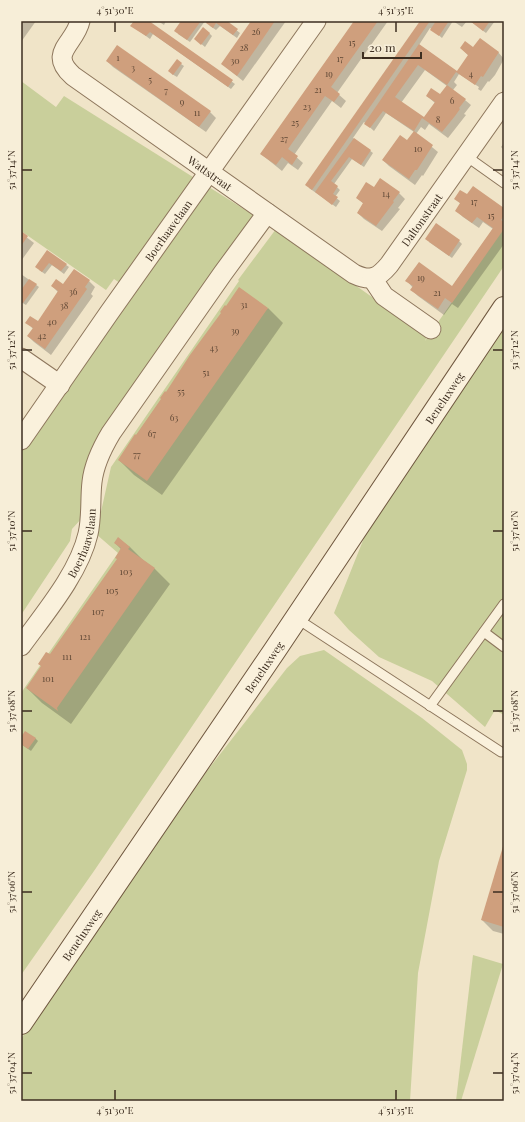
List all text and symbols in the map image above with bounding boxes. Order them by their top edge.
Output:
text: 4°51'30"E [96,3,134,17]
text: 4°51'35"E [378,3,414,17]
house number: 26 [252,25,261,37]
scale bar [363,34,421,60]
house number: 15 [349,36,356,48]
text: 20 m [369,39,396,55]
house number: 28 [240,41,249,53]
house number: 1 [116,51,120,63]
house number: 17 [337,52,344,64]
house number: 30 [230,54,240,66]
house number: 3 [131,61,135,73]
house number: 19 [325,67,333,79]
house number: 4 [469,67,474,79]
house number: 5 [148,73,152,85]
house number: 21 [314,83,322,95]
house number: 7 [164,84,168,96]
house number: 6 [450,94,455,106]
house number: 9 [180,95,185,107]
house number: 23 [303,100,311,112]
house number: 11 [194,106,201,118]
house number: 8 [436,113,441,125]
house number: 25 [291,116,299,128]
house number: 27 [280,132,288,144]
house number: 10 [414,142,422,154]
text: 51°37'14"N [4,150,18,190]
text: 51°37'14"N [507,150,521,190]
street label: Wattstraat [184,151,235,194]
house number: 14 [382,187,390,199]
street label: Daltonstraat [397,190,445,249]
house number: 17 [471,195,478,207]
street label: Boerhaavelaan [141,196,195,264]
house number: 15 [488,209,495,221]
house number: 19 [417,271,425,283]
house number: 36 [69,285,78,297]
house number: 21 [433,286,441,298]
house number: 31 [240,298,248,310]
house number: 38 [60,299,69,311]
house number: 40 [47,315,57,327]
house number: 39 [231,324,240,336]
house number: 42 [38,329,46,341]
text: 51°37'12"N [4,330,18,370]
text: 51°37'12"N [507,330,521,370]
house number: 43 [210,341,218,353]
house number: 51 [202,366,210,378]
street label: Beneluxweg [421,369,467,427]
house number: 55 [177,385,185,397]
house number: 63 [170,411,178,423]
house number: 67 [148,427,156,439]
house number: 77 [133,448,141,460]
street label: Boerhaavelaan [63,508,98,580]
text: 51°37'10"N [4,511,18,551]
text: 51°37'10"N [507,511,521,551]
house number: 103 [120,565,132,577]
house number: 105 [106,584,118,596]
house number: 107 [92,605,105,617]
house number: 121 [80,630,91,642]
street label: Beneluxweg [241,638,287,696]
house number: 111 [62,650,73,662]
house number: 101 [42,672,55,684]
text: 51°37'08"N [4,690,18,732]
text: 51°37'08"N [507,690,521,732]
text: 51°37'06"N [4,871,18,913]
text: 51°37'06"N [507,871,521,913]
street label: Beneluxweg [58,906,104,963]
text: 51°37'04"N [4,1052,18,1094]
text: 51°37'04"N [507,1052,521,1094]
text: 4°51'30"E [96,1103,134,1117]
text: 4°51'35"E [378,1103,414,1117]

